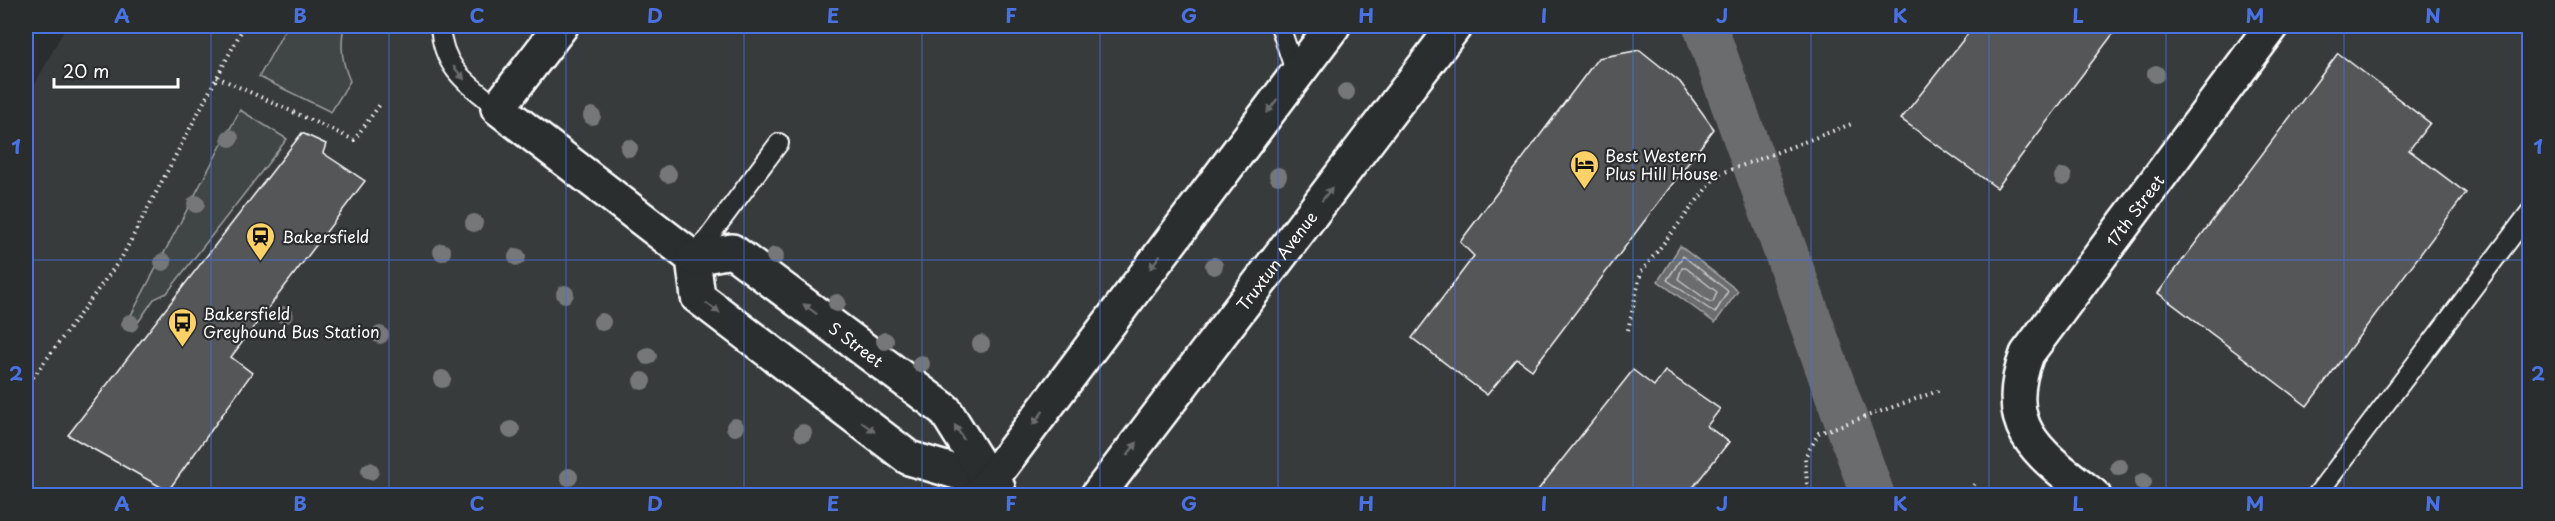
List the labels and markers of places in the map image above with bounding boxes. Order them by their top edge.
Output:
place label: Best Western Plus Hill House [1605,143,1719,185]
hotel icon: Best Western Plus Hill House [1568,148,1600,190]
station icon: Bakersfield [245,220,277,262]
place label: Bakersfield [282,224,369,248]
place label: Bakersfield Greyhound Bus Station [203,301,380,343]
bus stop icon: Bakersfield Greyhound Bus Station [166,306,198,348]

